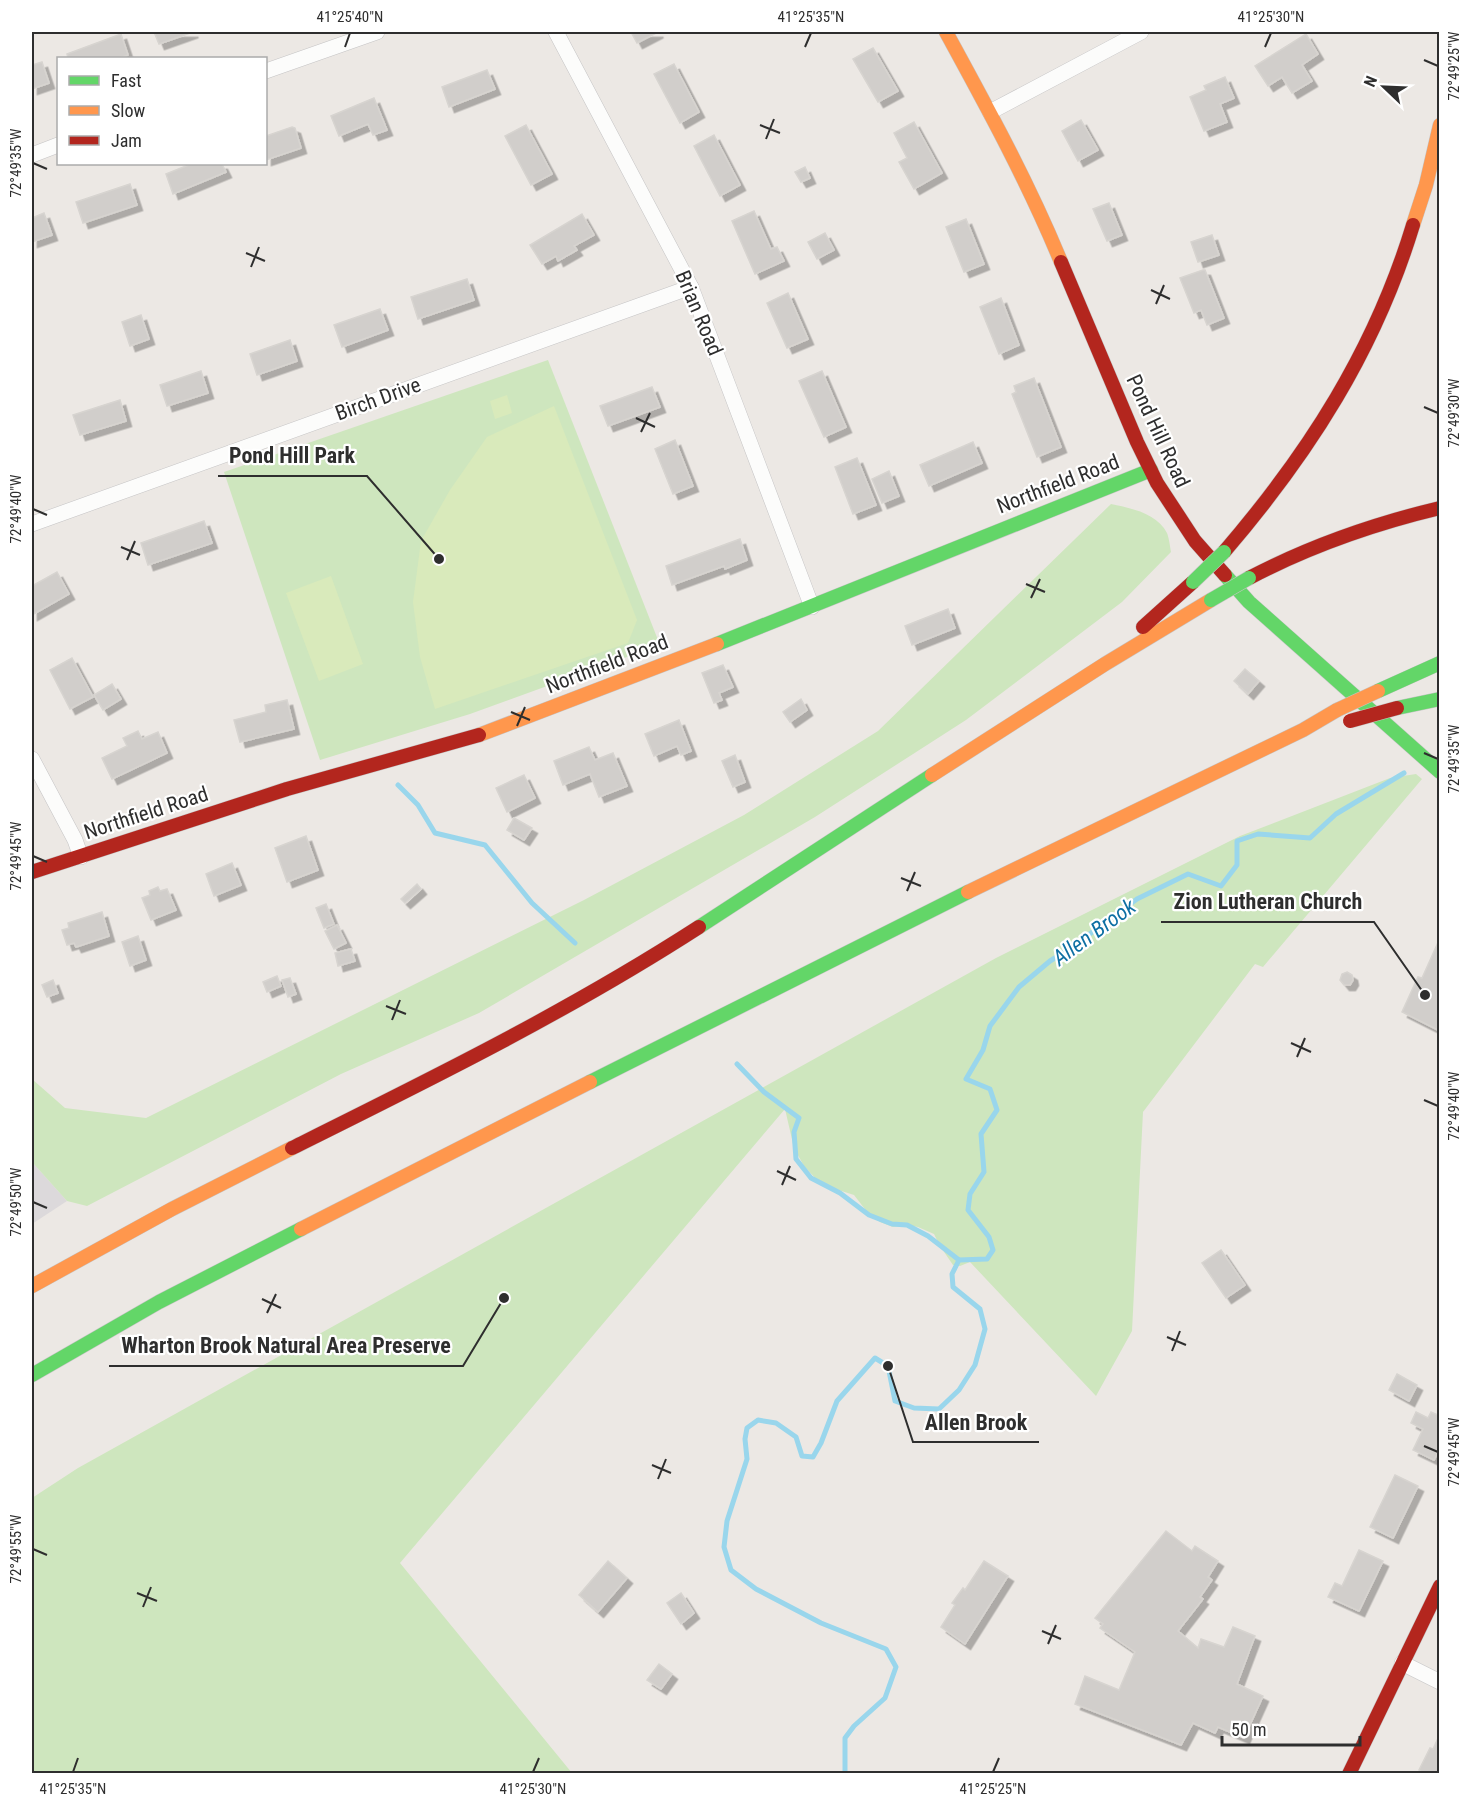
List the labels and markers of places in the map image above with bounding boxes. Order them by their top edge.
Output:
callout: Pond Hill Park [218,436,367,476]
callout: Zion Lutheran Church [1161,882,1374,922]
callout: Wharton Brook Natural Area Preserve [109,1326,463,1366]
callout: Allen Brook [913,1402,1039,1442]

